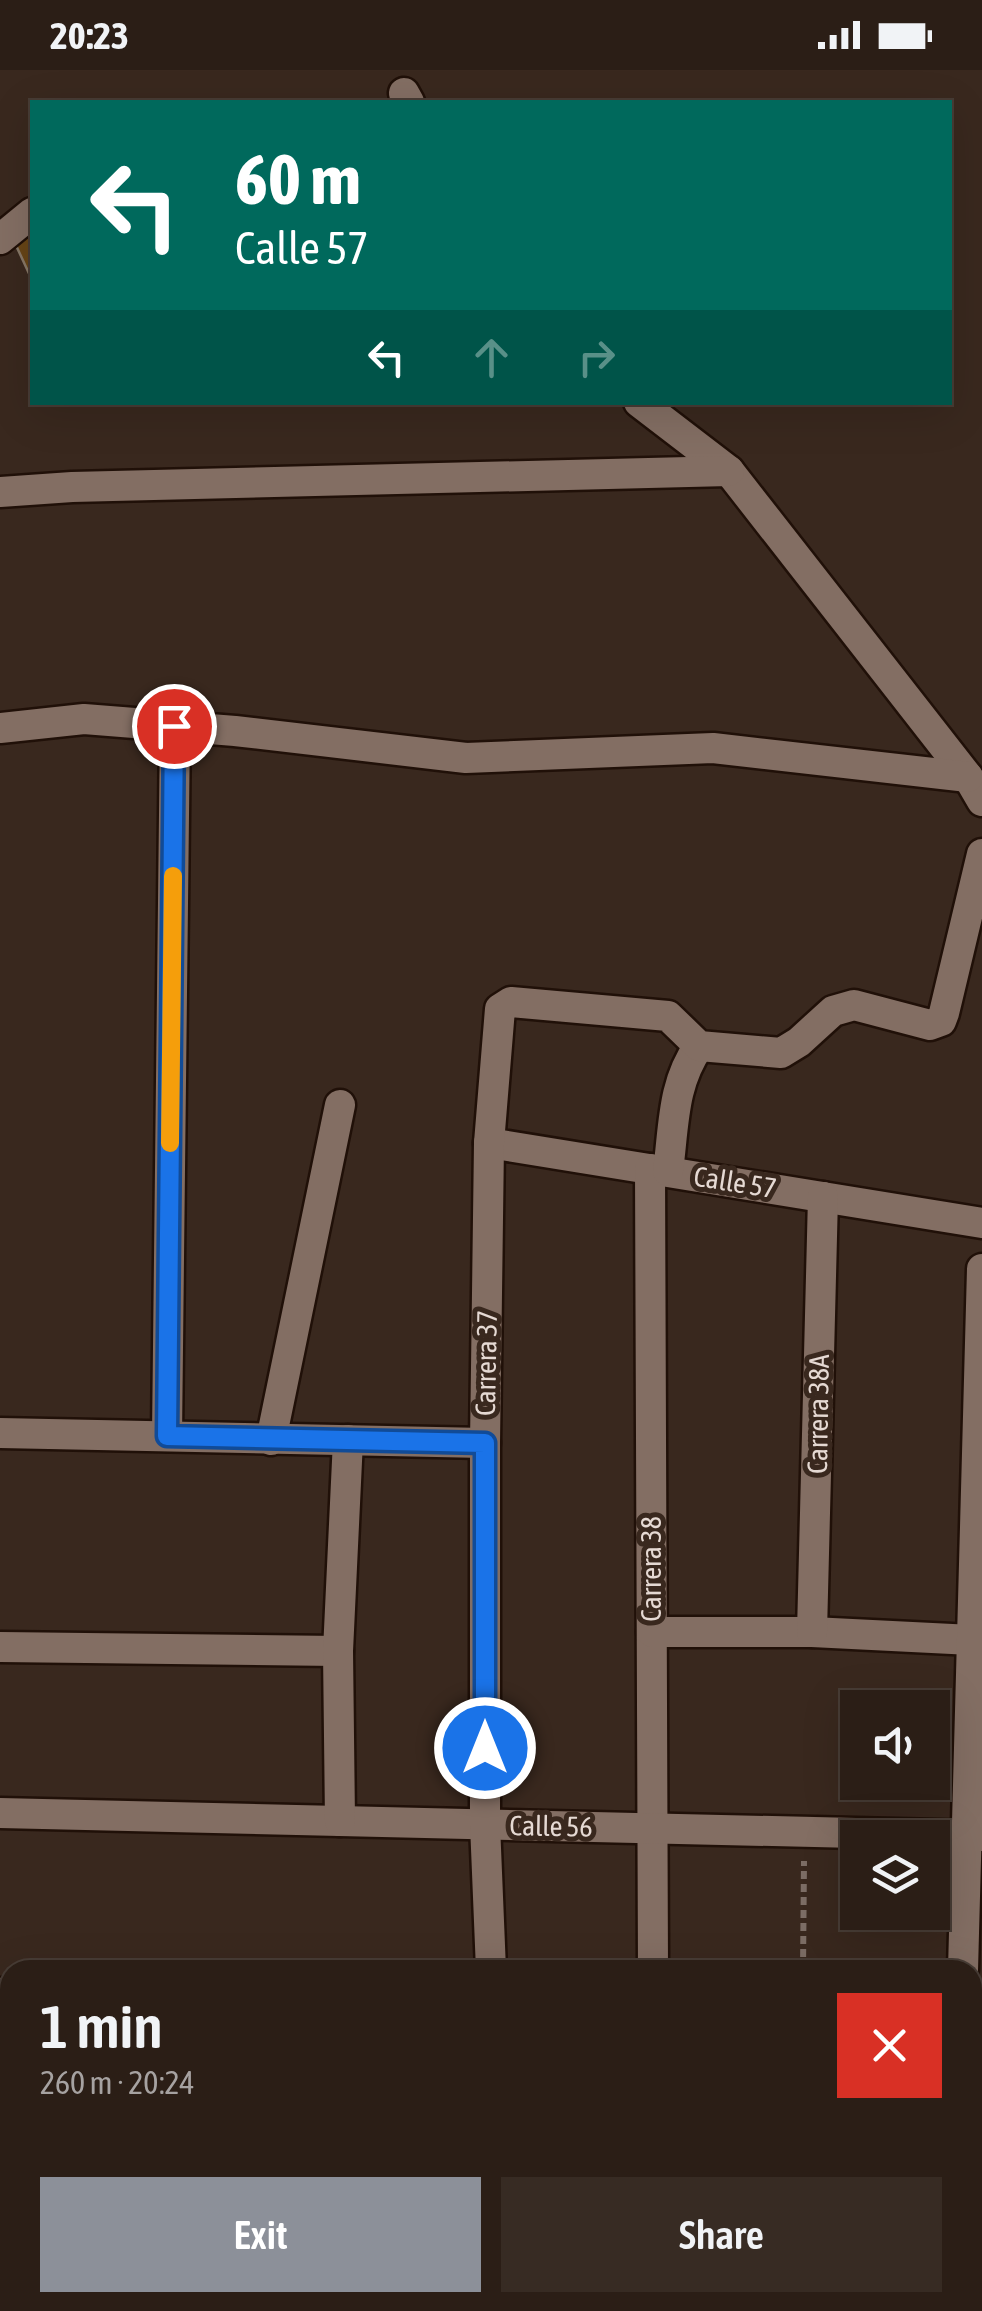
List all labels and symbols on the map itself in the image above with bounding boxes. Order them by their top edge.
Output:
pin [132,684,217,769]
street label: Calle 57 [691,1160,779,1204]
street label: Carrera 37 [469,1310,503,1416]
street label: Carrera 38A [801,1354,835,1474]
street label: Carrera 38 [635,1516,667,1622]
position arrow [433,1696,537,1800]
street label: Calle 56 [509,1809,593,1843]

